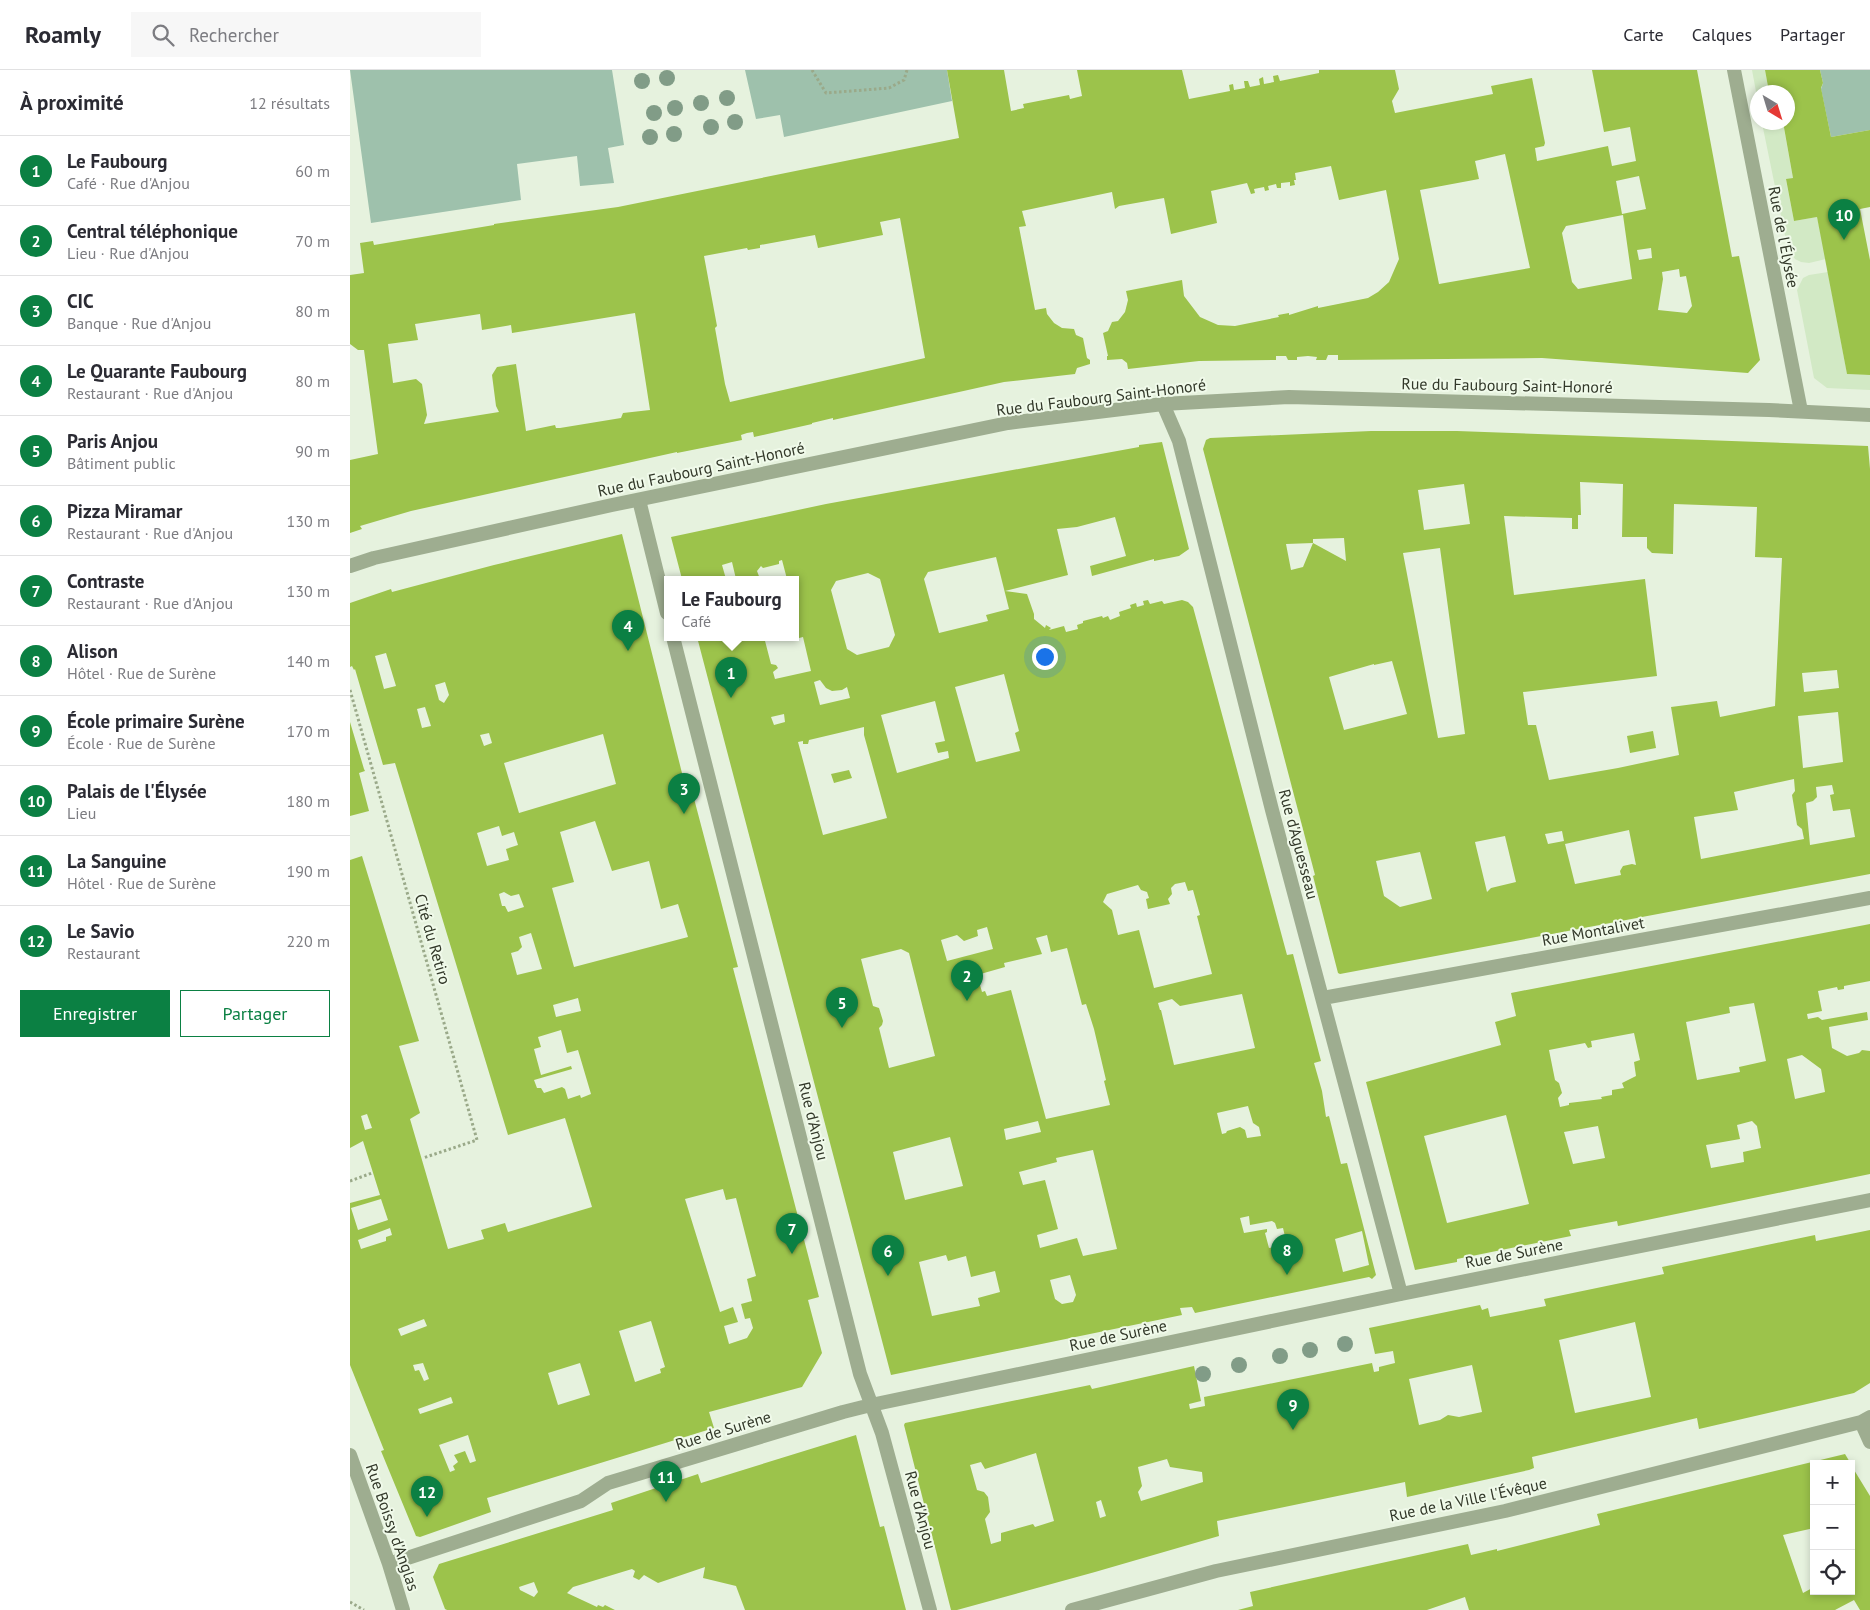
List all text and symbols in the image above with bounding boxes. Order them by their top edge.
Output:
search box [131,12,481,57]
text: Roamly [25,19,101,50]
icon: search [149,21,177,49]
text: Rechercher [189,23,279,47]
text: Carte [1623,23,1664,46]
text: Calques [1692,23,1752,46]
text: Partager [1780,23,1845,46]
north arrow [1750,85,1795,130]
text: À proximité [20,89,124,116]
text: 12 résultats [249,93,330,113]
text: Le Faubourg [67,149,167,173]
text: 1 [31,161,41,181]
text: 60 m [295,161,330,181]
text: Café · Rue d'Anjou [67,173,190,193]
street label: Rue de l'Élysée [1764,184,1804,290]
pin: 10 [1828,199,1860,240]
text: Central téléphonique [67,219,238,243]
text: 2 [31,231,41,251]
text: 70 m [295,231,330,251]
text: Lieu · Rue d'Anjou [67,243,189,263]
text: CIC [67,289,94,313]
text: 3 [31,301,41,321]
text: 80 m [295,301,330,321]
text: Banque · Rue d'Anjou [67,313,211,333]
text: Le Quarante Faubourg [67,359,247,383]
text: 4 [31,371,41,391]
text: 80 m [295,371,330,391]
street label: Rue du Faubourg Saint-Honoré [1401,373,1613,397]
street label: Rue du Faubourg Saint-Honoré [995,374,1207,420]
text: Restaurant · Rue d'Anjou [67,383,233,403]
text: Paris Anjou [67,429,158,453]
street label: Rue du Faubourg Saint-Honoré [596,437,806,501]
text: 5 [31,441,41,461]
text: 90 m [295,441,330,461]
text: Bâtiment public [67,453,176,473]
text: Pizza Miramar [67,499,182,523]
text: 6 [31,511,41,531]
text: 130 m [287,511,330,531]
text: Restaurant · Rue d'Anjou [67,523,233,543]
text: Contraste [67,569,144,593]
popup [664,576,799,641]
text: 7 [31,581,41,601]
text: 130 m [287,581,330,601]
text: Le Faubourg [681,587,782,611]
text: Restaurant · Rue d'Anjou [67,593,233,613]
pin: 4 [612,610,644,651]
text: Café [681,611,711,631]
text: Alison [67,639,118,663]
your location [1032,644,1058,670]
text: 8 [31,651,41,671]
text: 140 m [287,651,330,671]
pin: 1 [715,657,747,698]
text: Hôtel · Rue de Surène [67,663,216,683]
text: École primaire Surène [67,709,245,733]
text: 9 [31,721,41,741]
text: 170 m [287,721,330,741]
text: École · Rue de Surène [67,733,216,753]
pin: 3 [668,773,700,814]
text: Palais de l'Élysée [67,779,207,803]
street label: Rue d'Aguesseau [1275,787,1323,901]
text: 10 [27,791,45,811]
text: 180 m [287,791,330,811]
text: Lieu [67,803,96,823]
text: La Sanguine [67,849,166,873]
text: 11 [27,861,45,881]
text: 190 m [287,861,330,881]
text: Hôtel · Rue de Surène [67,873,216,893]
street label: Cité du Retiro [411,891,455,987]
street label: Rue Montalivet [1540,912,1646,950]
text: Le Savio [67,919,134,943]
text: 12 [27,931,45,951]
text: 220 m [287,931,330,951]
text: Restaurant [67,943,140,963]
pin: 2 [951,960,983,1001]
pin: 5 [826,987,858,1028]
button: Enregistrer [20,990,170,1037]
button: Partager [180,990,330,1037]
street label: Rue d'Anjou [795,1080,833,1162]
pin: 7 [776,1213,808,1254]
pin: 8 [1271,1234,1303,1275]
street label: Rue de Surène [1464,1234,1564,1272]
pin: 6 [872,1235,904,1276]
street label: Rue de Surène [1068,1315,1168,1355]
pin: 9 [1277,1389,1309,1430]
street label: Rue de Surène [673,1406,773,1454]
map controls [1810,1460,1855,1595]
button: + [1810,1460,1855,1505]
street label: Rue Boissy d'Anglas [362,1461,424,1594]
pin: 11 [650,1461,682,1502]
street label: Rue d'Anjou [901,1469,941,1551]
street label: Rue de la Ville l'Évêque [1387,1473,1549,1525]
pin: 12 [411,1476,443,1517]
button: − [1810,1505,1855,1550]
button: locate [1810,1550,1855,1595]

